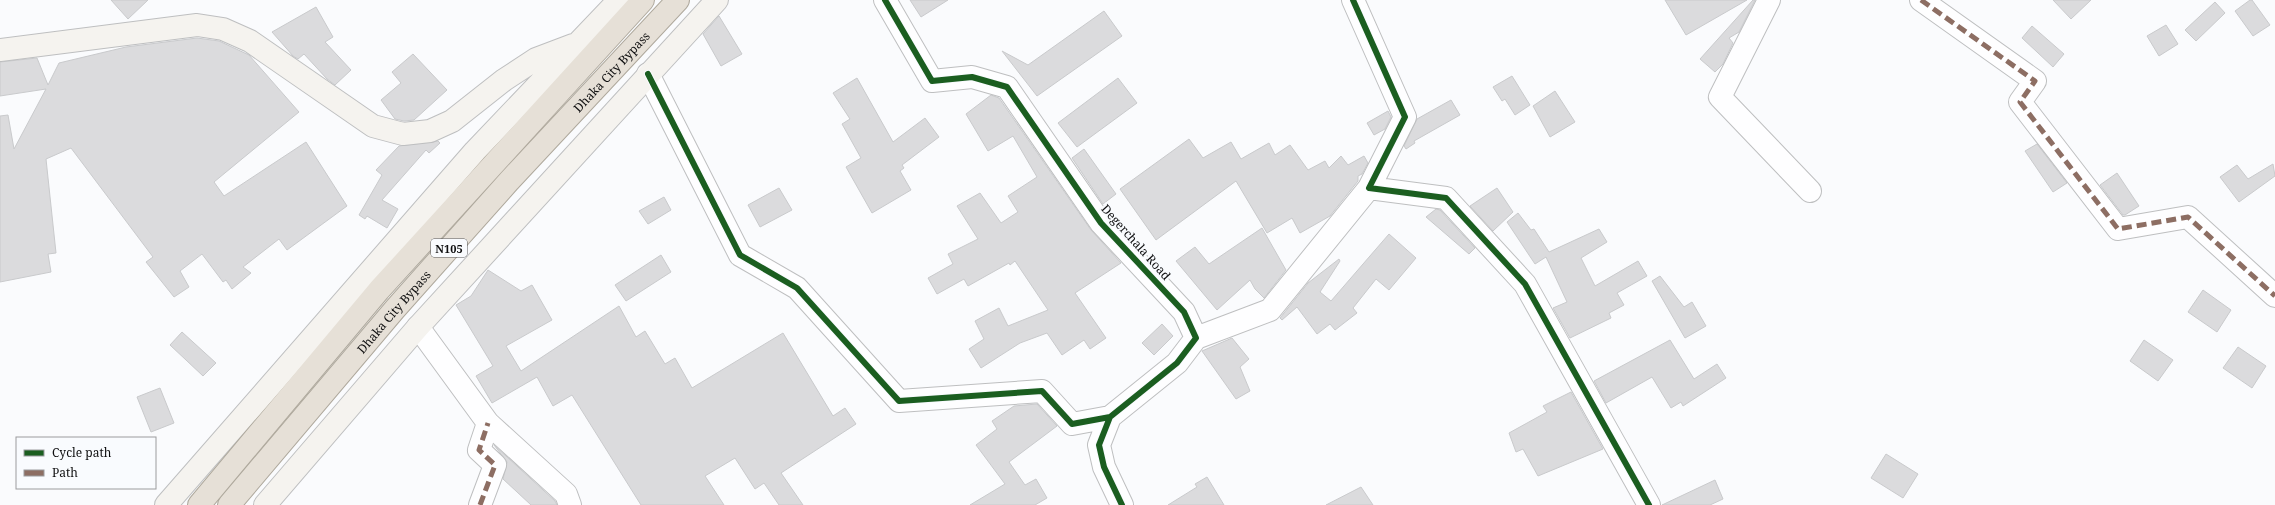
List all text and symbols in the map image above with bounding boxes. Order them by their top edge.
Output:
street label: Dhaka City Bypass [569,27,653,116]
street label: Degerchala Road [1097,200,1175,284]
road number: N105 [431,239,467,257]
street label: Dhaka City Bypass [353,266,434,357]
legend [16,437,156,489]
text: Cycle path [52,444,112,461]
text: Path [52,464,78,481]

